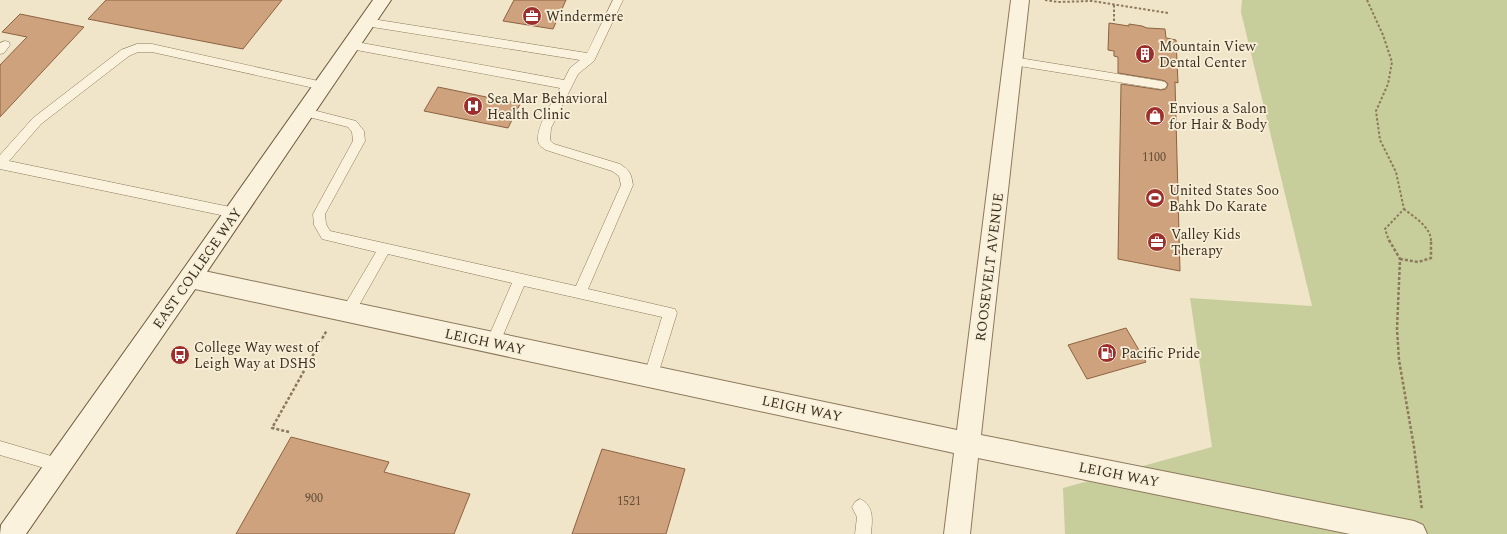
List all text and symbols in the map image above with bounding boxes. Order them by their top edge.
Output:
office icon: Windermere [521,5,543,27]
place label: Windermere [546,6,624,27]
place label: Mountain View Dental Center [1159,36,1256,73]
building icon: Mountain View Dental Center [1134,43,1156,65]
place label: Sea Mar Behavioral Health Clinic [487,88,608,125]
hospital icon: Sea Mar Behavioral Health Clinic [462,95,484,117]
place label: Envious a Salon for Hair & Body [1169,98,1268,135]
shop icon: Envious a Salon for Hair & Body [1144,105,1166,127]
house number: 1100 [1142,148,1166,167]
place label: United States Soo Bahk Do Karate [1169,180,1279,217]
sports icon: United States Soo Bahk Do Karate [1144,187,1166,209]
street label: ROOSEVELT AVENUE [970,192,1009,342]
street label: EAST COLLEGE WAY [148,203,247,333]
place label: Valley Kids Therapy [1171,224,1241,261]
office icon: Valley Kids Therapy [1146,231,1168,253]
street label: LEIGH WAY [443,323,527,360]
place label: College Way west of Leigh Way at DSHS [194,337,320,374]
fuel station icon: Pacific Pride [1096,342,1118,364]
place label: Pacific Pride [1121,343,1201,364]
bus stop icon: College Way west of Leigh Way at DSHS [169,344,191,366]
street label: LEIGH WAY [760,390,844,427]
street label: LEIGH WAY [1077,456,1161,493]
house number: 900 [305,489,323,508]
house number: 1521 [617,492,641,511]

